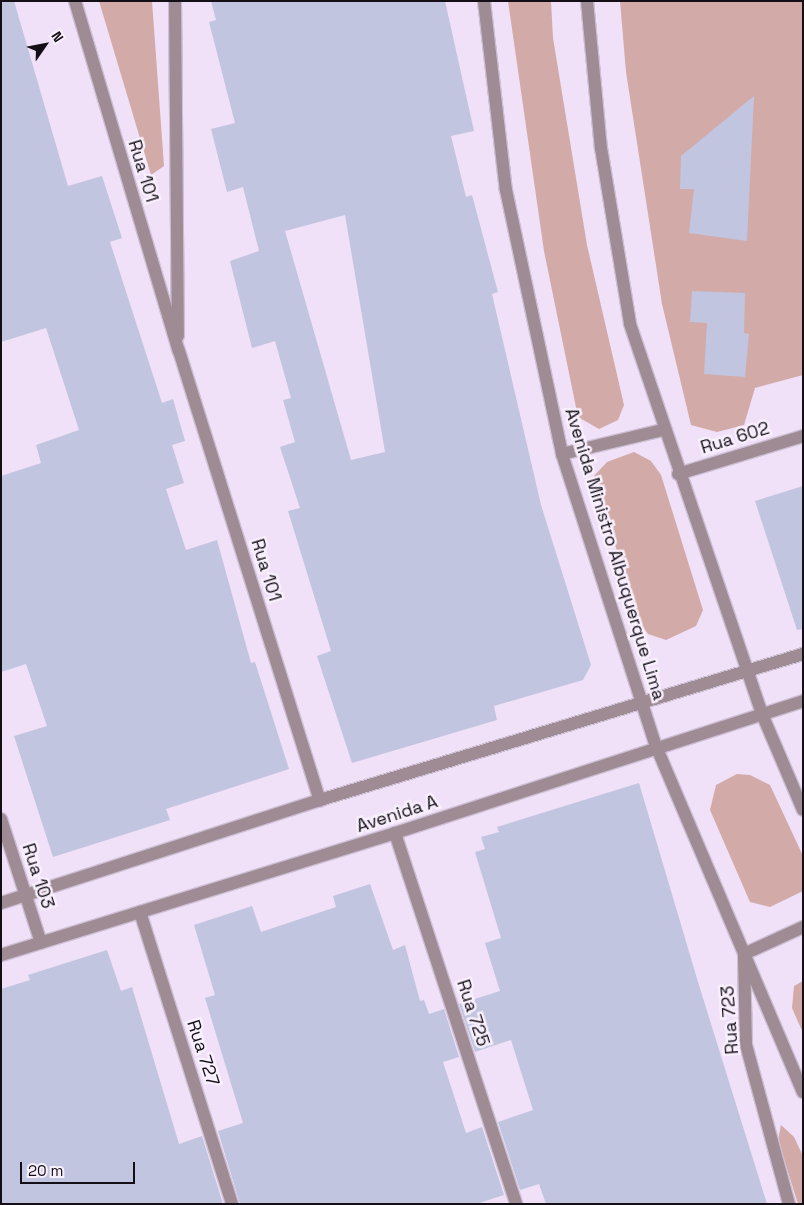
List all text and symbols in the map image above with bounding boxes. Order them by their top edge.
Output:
north arrow [20,20,70,70]
text: N [47,28,68,46]
street label: Rua 101 [123,137,163,205]
street label: Avenida Ministro Albuquerque Lima [560,405,670,703]
street label: Rua 602 [698,417,772,459]
street label: Rua 101 [246,536,286,604]
street label: Avenida A [354,791,440,837]
street label: Rua 103 [17,841,59,911]
street label: Rua 725 [452,977,494,1049]
street label: Rua 723 [717,985,743,1055]
street label: Rua 727 [182,1017,224,1089]
scale bar [22,1152,138,1184]
text: 20 m [28,1161,63,1180]

